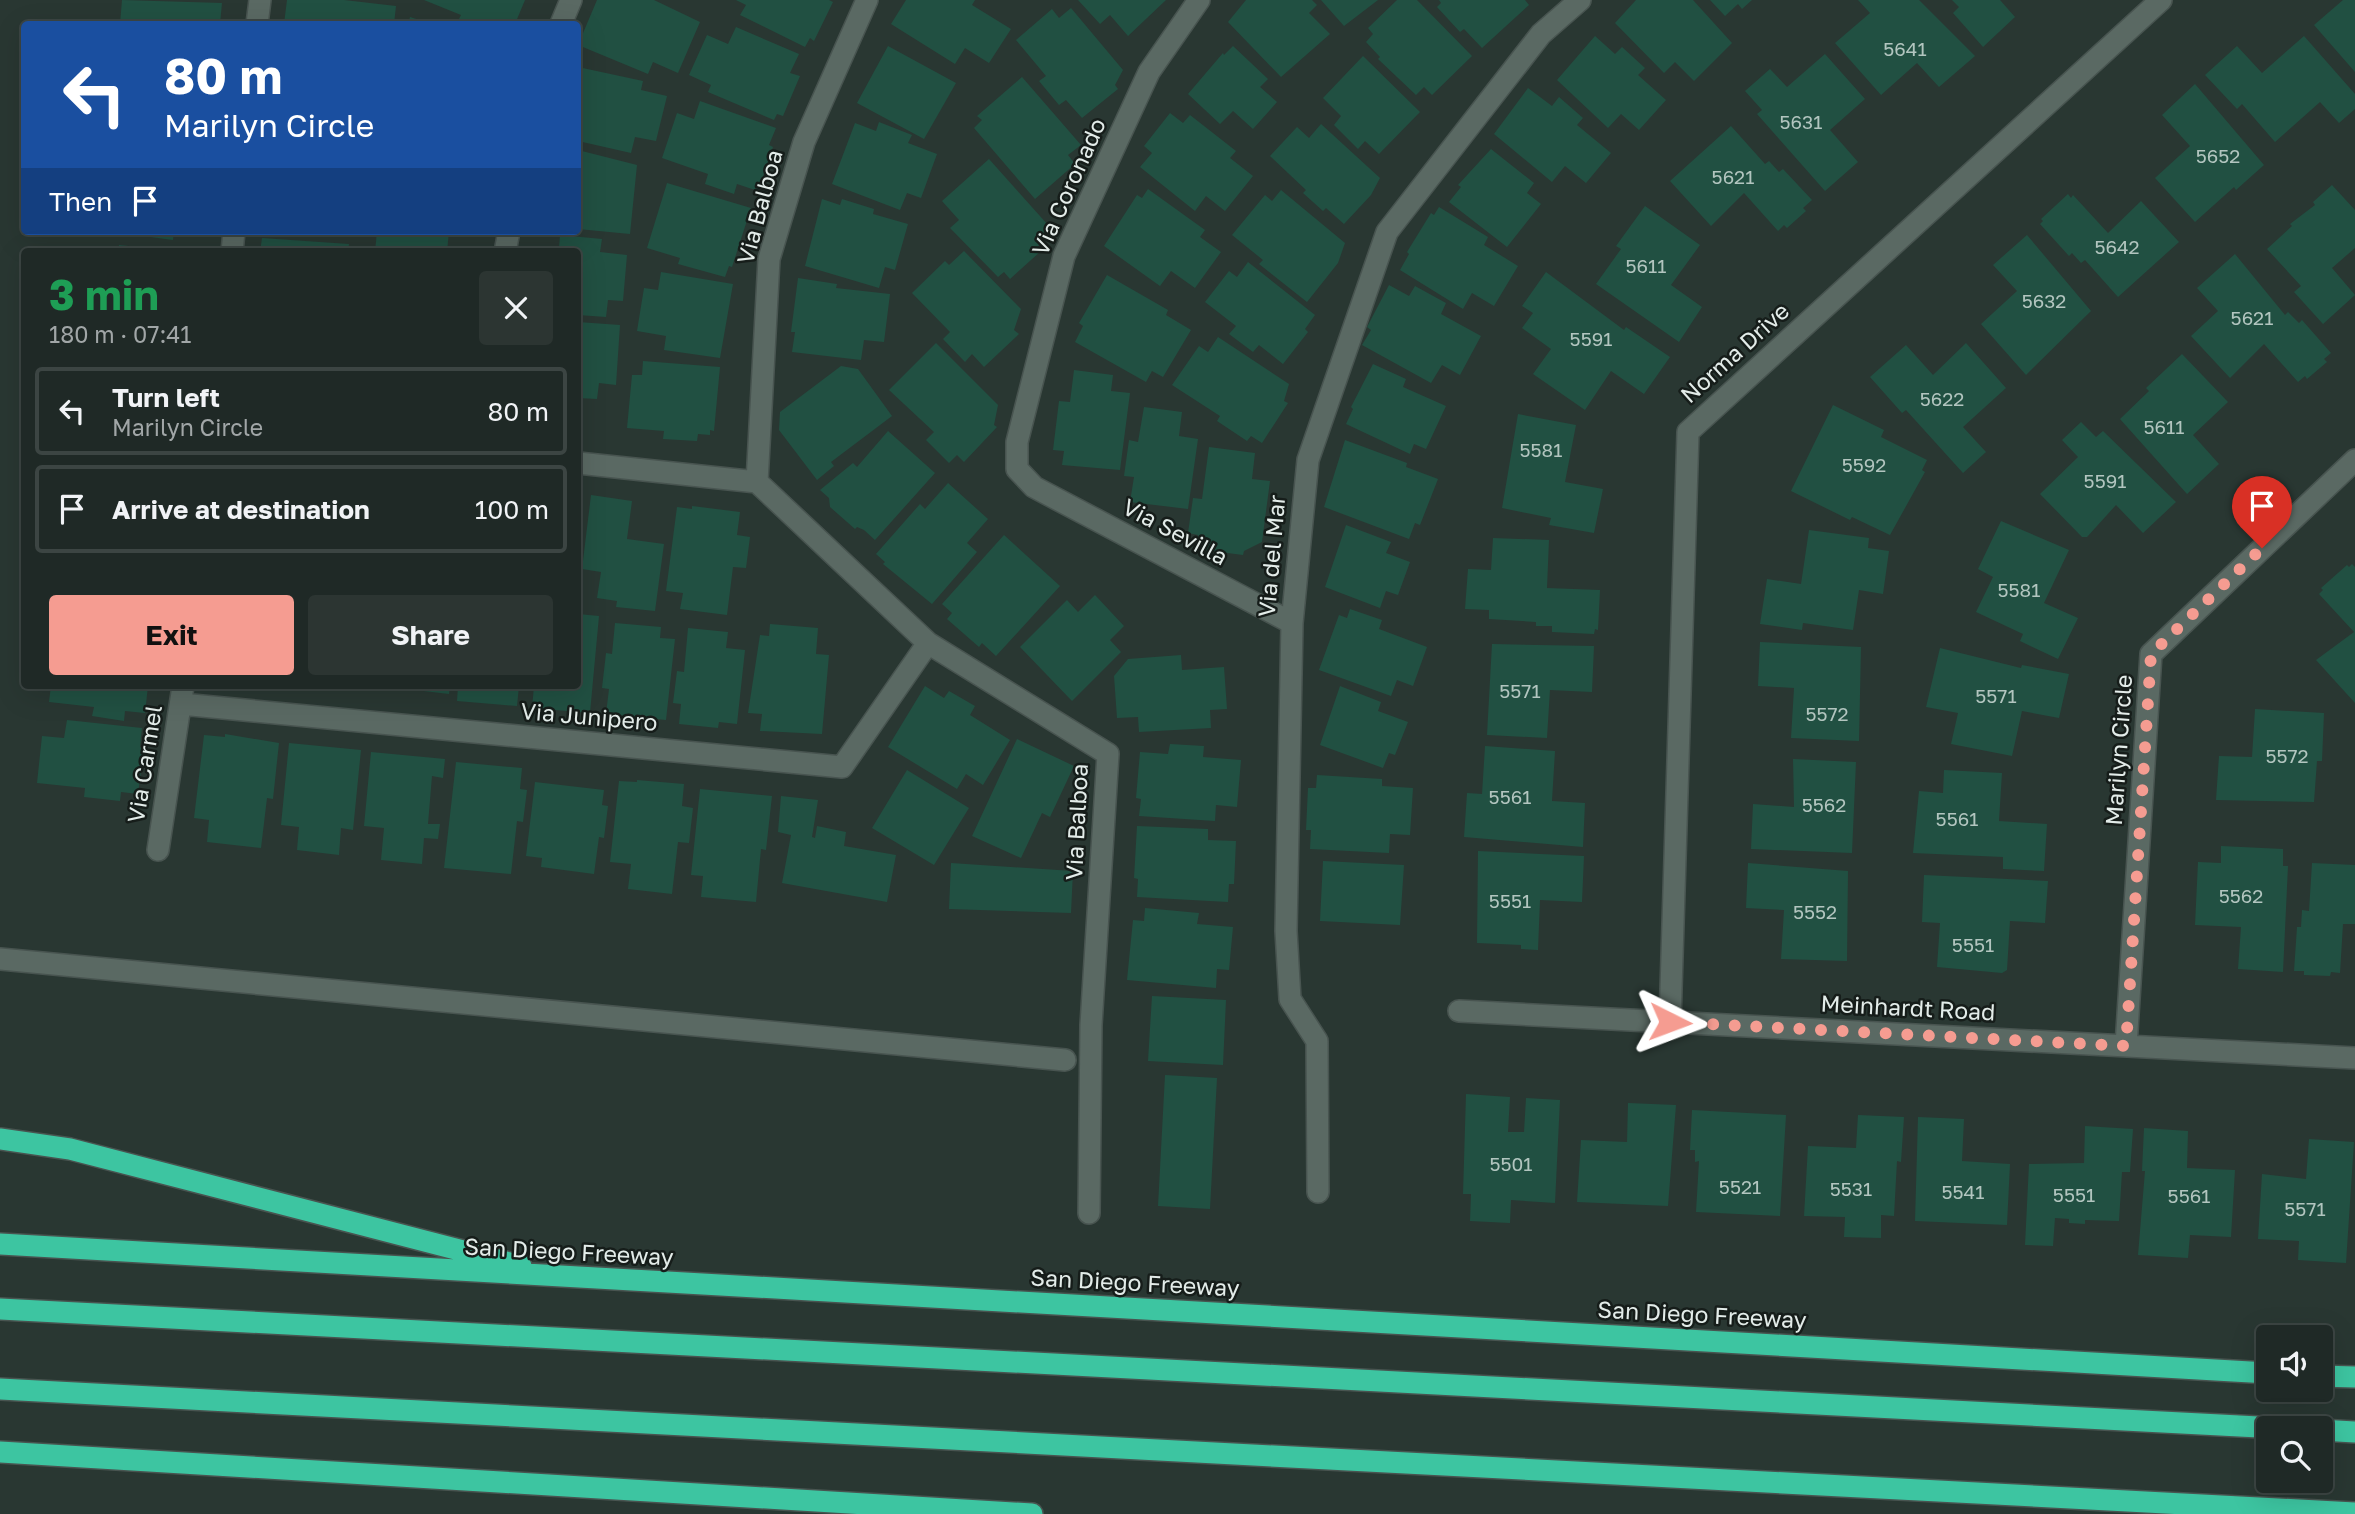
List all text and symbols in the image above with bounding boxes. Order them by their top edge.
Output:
house number: 5641 [1883,37,1927,60]
text: 80 m [164,46,282,105]
icon: left [49,49,140,140]
text: Marilyn Circle [164,106,374,144]
house number: 5631 [1780,110,1822,133]
street label: Via Coronado [1025,114,1111,260]
house number: 5652 [2196,144,2240,167]
street label: Via Balboa [730,147,788,267]
house number: 5621 [1712,165,1754,188]
icon: arrive [126,182,164,220]
text: Then [49,186,112,217]
house number: 5642 [2094,235,2140,258]
house number: 5611 [1626,254,1666,277]
text: 3 min [49,269,159,319]
button: close [479,271,553,345]
house number: 5632 [2022,289,2066,312]
street label: Norma Drive [1674,296,1794,408]
house number: 5621 [2231,306,2273,329]
text: 180 m · 07:41 [49,320,192,348]
house number: 5591 [1570,327,1612,350]
text: Turn left [112,382,220,413]
house number: 5622 [1920,387,1964,410]
icon: left [53,392,91,430]
text: 80 m [488,396,549,427]
text: Marilyn Circle [112,413,263,441]
house number: 5611 [2144,415,2184,438]
house number: 5581 [1520,438,1562,461]
house number: 5592 [1842,453,1886,476]
house number: 5591 [2084,469,2126,492]
pin [2232,476,2292,548]
icon: arrive [2243,487,2281,525]
icon: arrive [53,490,91,528]
street label: Via Sevilla [1118,492,1233,570]
text: Arrive at destination [112,494,370,525]
text: 100 m [475,494,549,525]
street label: Via del Mar [1252,494,1290,618]
house number: 5581 [1998,578,2040,601]
button: Exit [49,595,294,675]
button: Share [308,595,553,675]
street label: Marilyn Circle [2099,674,2137,826]
house number: 5571 [1499,679,1541,702]
house number: 5571 [1975,684,2017,707]
street label: Via Junipero [519,696,659,736]
house number: 5572 [1805,702,1849,725]
street label: Via Carmel [121,703,167,825]
house number: 5572 [2265,744,2309,767]
street label: Via Balboa [1059,763,1093,881]
house number: 5561 [1489,785,1531,808]
house number: 5562 [1802,793,1846,816]
house number: 5561 [1936,807,1978,830]
house number: 5562 [2219,884,2263,907]
house number: 5551 [1489,889,1531,912]
house number: 5552 [1793,900,1837,923]
house number: 5551 [1952,933,1994,956]
position arrow [1633,985,1707,1059]
street label: Meinhardt Road [1820,988,1996,1026]
house number: 5501 [1489,1152,1533,1175]
house number: 5521 [1719,1175,1761,1198]
house number: 5531 [1830,1177,1872,1200]
house number: 5541 [1942,1180,1984,1203]
house number: 5551 [2053,1183,2095,1206]
house number: 5561 [2168,1184,2210,1207]
house number: 5571 [2284,1197,2326,1220]
street label: San Diego Freeway [464,1232,674,1270]
street label: San Diego Freeway [1030,1263,1240,1301]
street label: San Diego Freeway [1597,1295,1807,1333]
map controls [2256,1325,2333,1493]
button: sound [2256,1325,2333,1402]
button: search [2256,1416,2333,1493]

